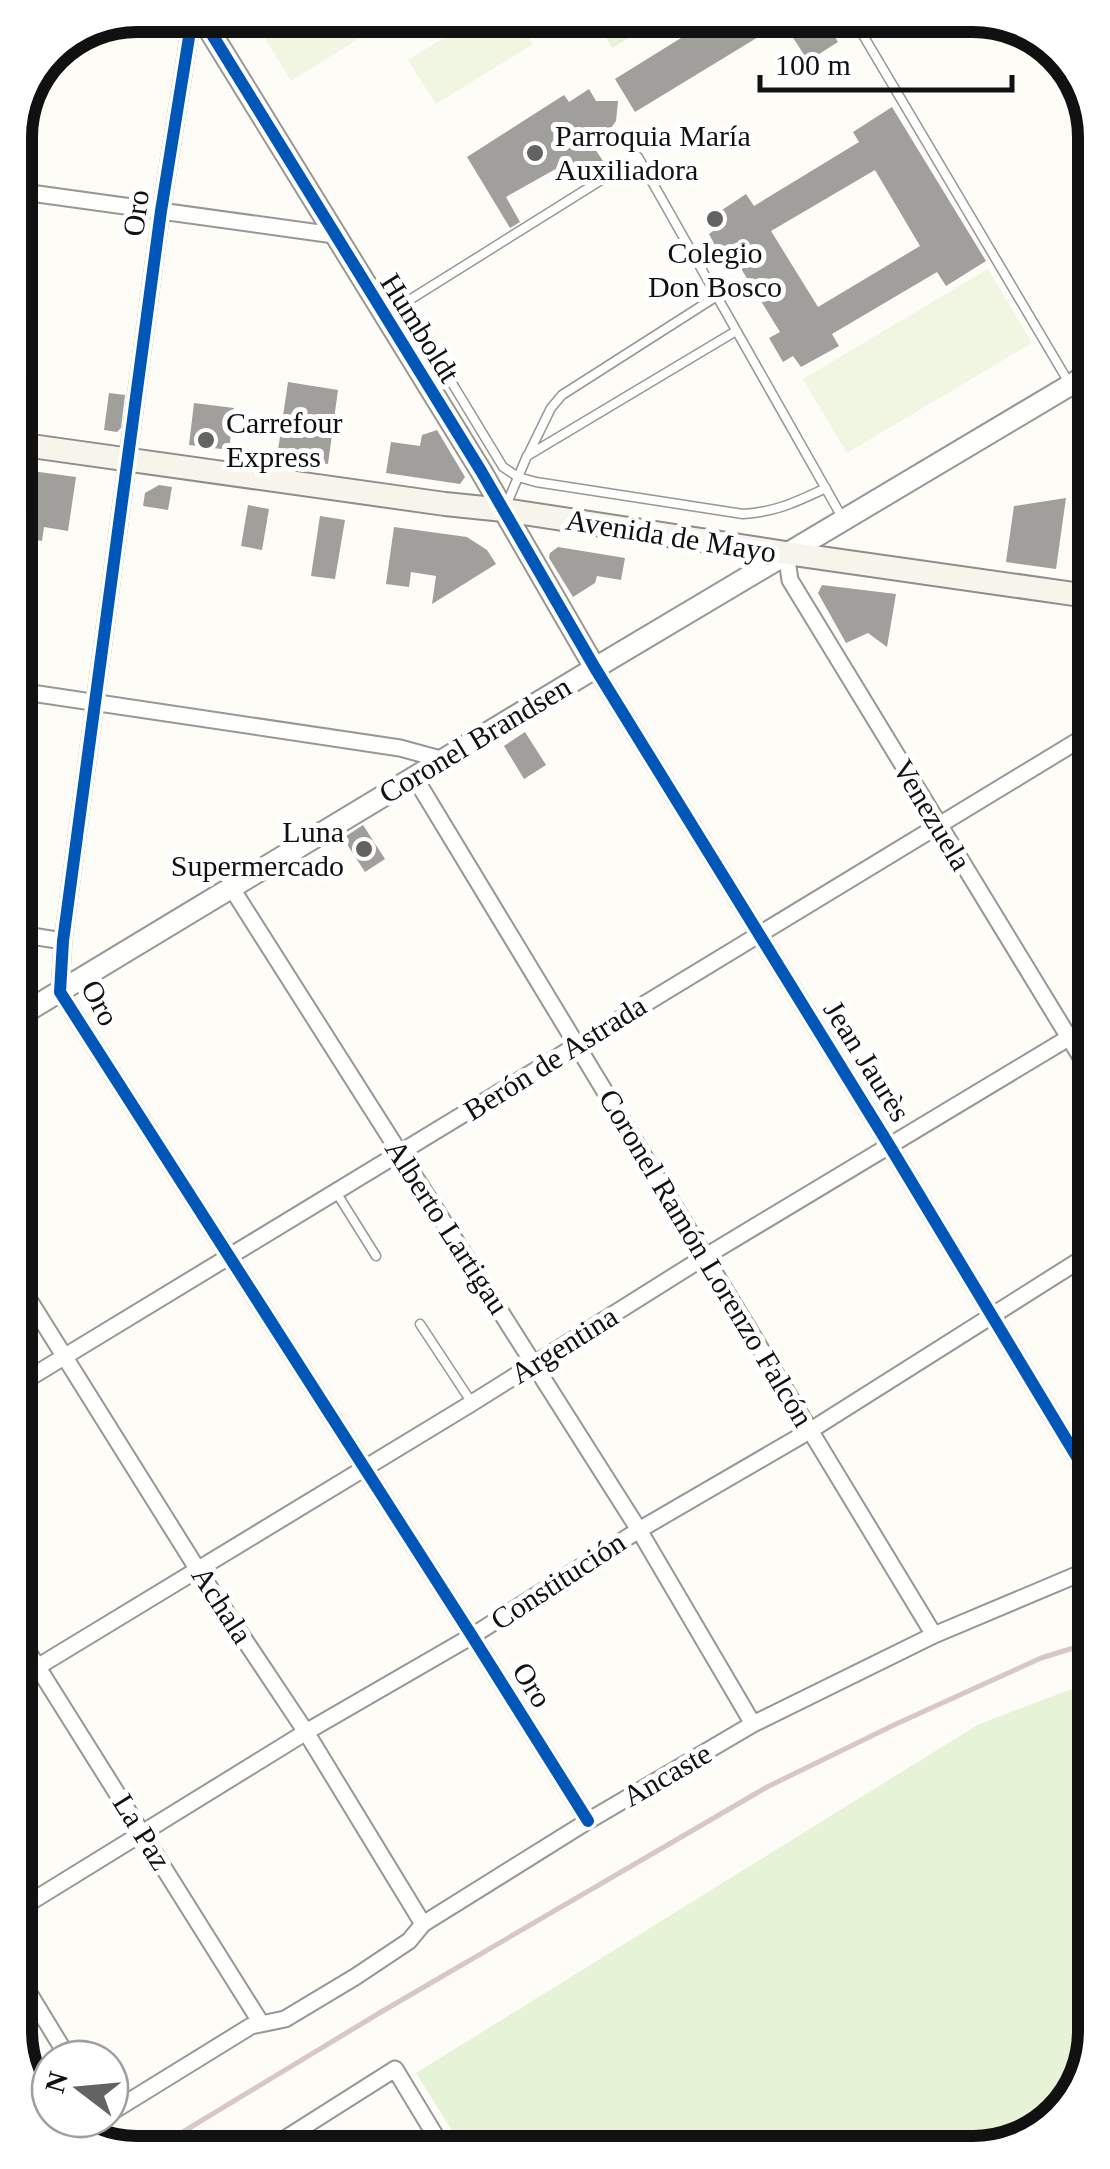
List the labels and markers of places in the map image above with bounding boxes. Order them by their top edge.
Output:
place label: Parroquia María Auxiliadora [555,119,751,186]
marker: Parroquia María Auxiliadora [524,142,546,164]
marker: Colegio Don Bosco [704,208,726,230]
place label: Colegio Don Bosco [648,236,782,303]
place label: Carrefour Express [226,406,343,473]
marker: Carrefour Express [195,429,217,451]
place label: Luna Supermercado [171,815,344,882]
marker: Luna Supermercado [353,838,375,860]

